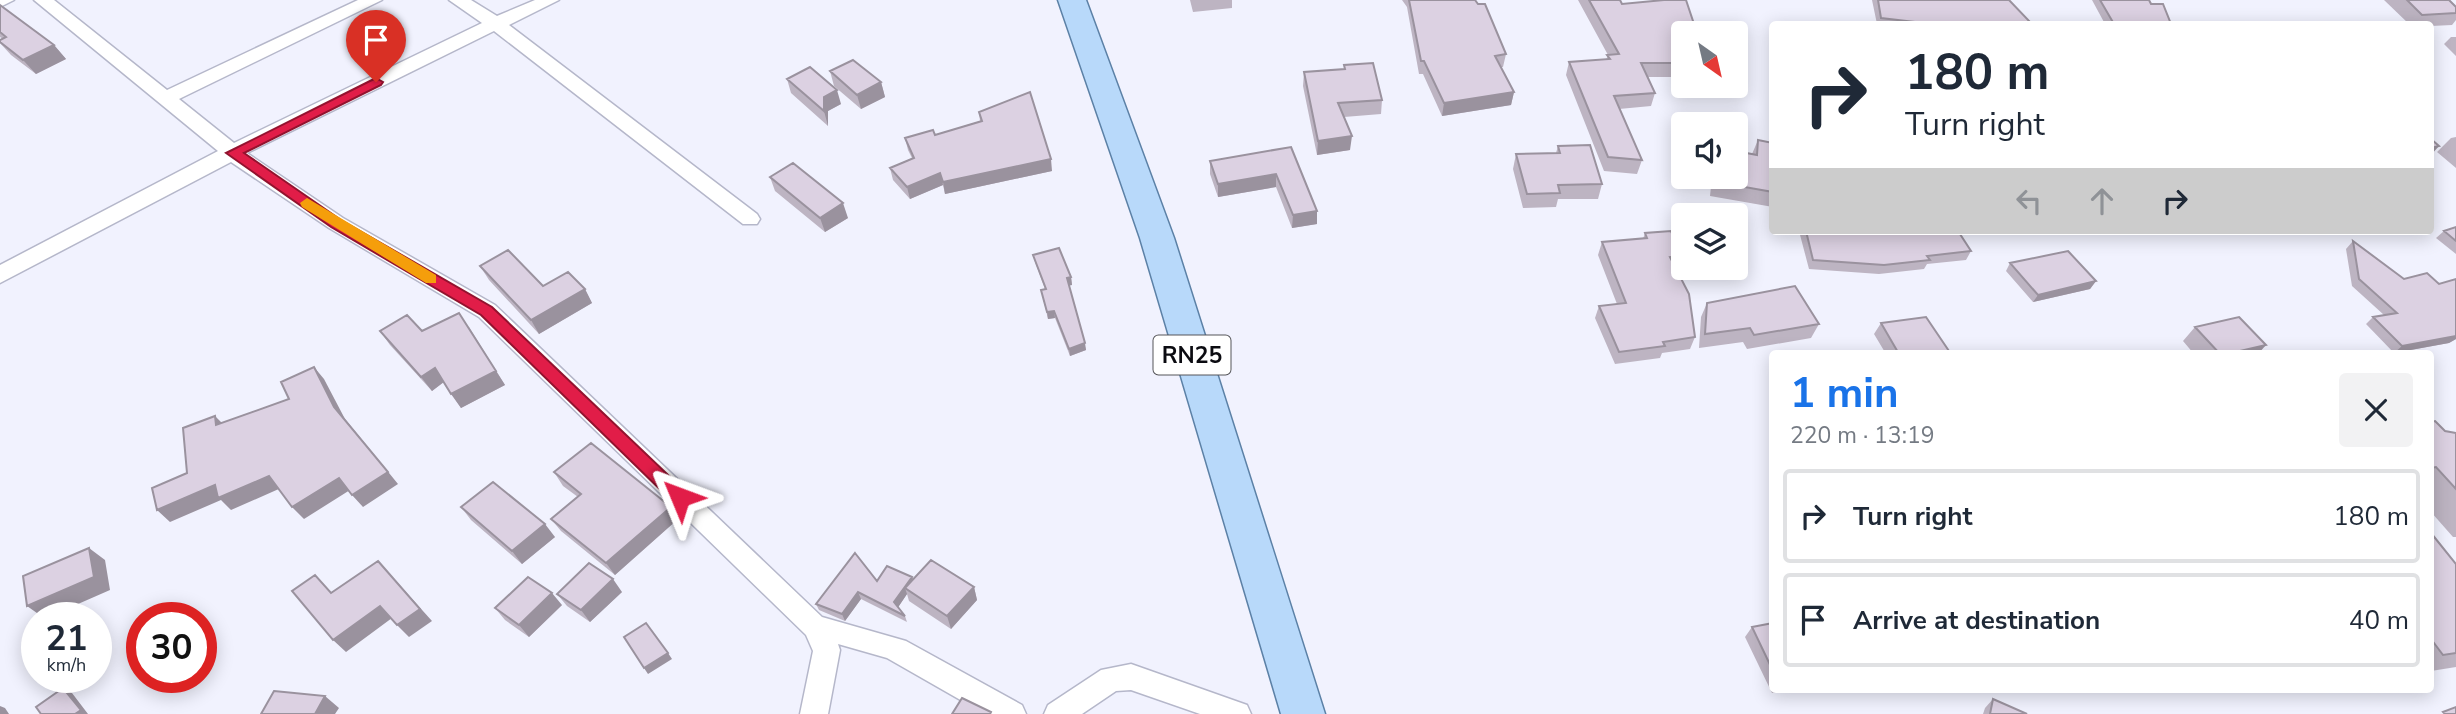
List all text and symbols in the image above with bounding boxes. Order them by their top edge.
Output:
pin [346,10,406,82]
icon: arrive [357,21,395,59]
north arrow [1671,21,1748,98]
map controls [1671,21,1748,280]
text: 180 m [1905,39,2049,106]
icon: right [1790,49,1881,140]
text: Turn right [1905,103,2045,146]
button: sound [1671,112,1748,189]
icon: left [2010,182,2048,220]
icon: ahead [2083,182,2121,220]
icon: right [2156,182,2194,220]
button: layers [1671,203,1748,280]
road number: RN25 [1154,336,1230,374]
text: 1 min [1790,365,1899,422]
button: close [2339,373,2413,447]
text: 220 m · 13:19 [1790,420,1935,451]
position arrow [643,460,717,534]
icon: right [1794,497,1832,535]
text: Turn right [1853,499,1972,534]
text: 180 m [2333,499,2409,534]
icon: arrive [1794,601,1832,639]
speed limit sign: 30 [126,602,217,693]
text: Arrive at destination [1853,603,2100,638]
text: 40 m [2349,603,2409,638]
text: 21 [45,615,88,662]
text: km/h [47,653,86,677]

